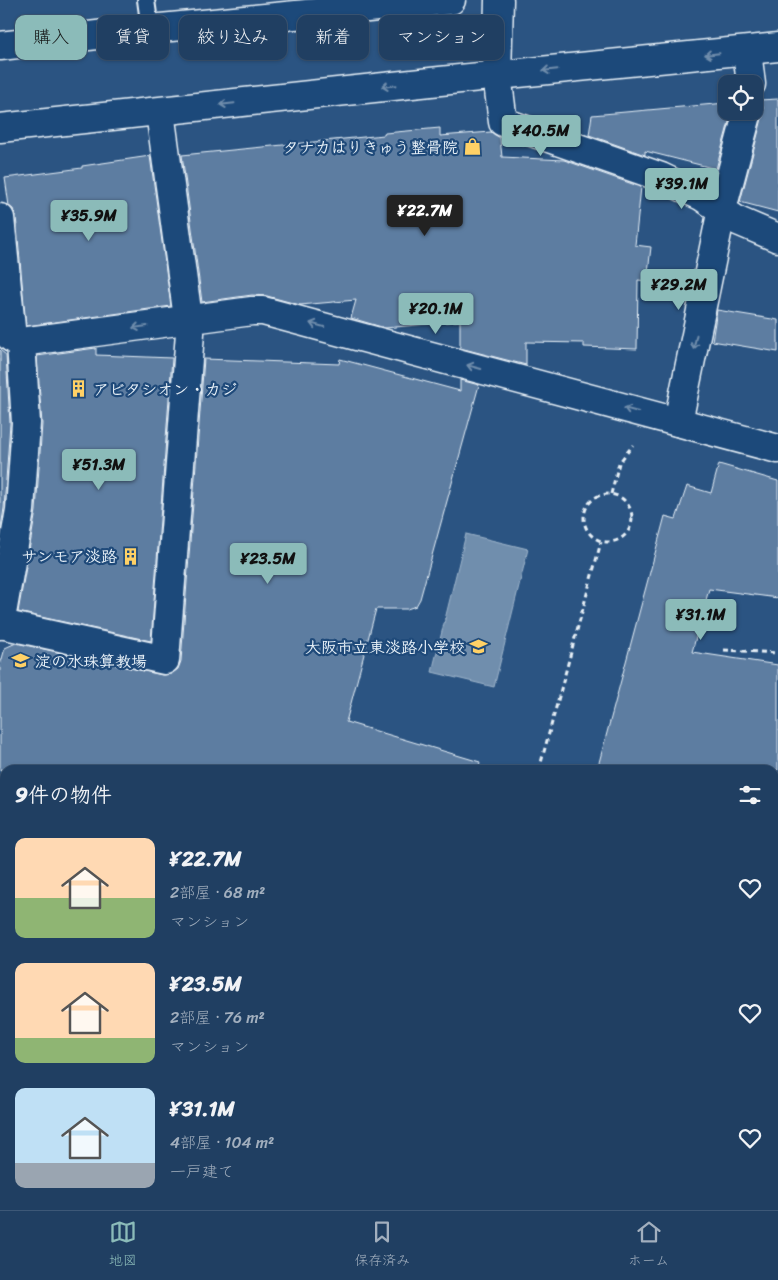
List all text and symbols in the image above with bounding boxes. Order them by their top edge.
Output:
chip: 購入 [15,15,87,60]
chip: 賃貸 [97,15,169,60]
chip: 絞り込み [179,15,287,60]
chip: 新着 [297,15,369,60]
chip: マンション [379,15,504,60]
one-way arrow [704,49,720,59]
one-way arrow [543,65,559,75]
map controls [718,75,763,120]
button: locate [718,75,763,120]
one-way arrow [381,81,397,91]
one-way arrow [219,99,235,109]
pin: ¥40.5M [500,114,582,157]
text: ¥40.5M [513,116,569,145]
place label: タナカはりきゅう整骨院 [283,133,458,162]
shop icon: タナカはりきゅう整骨院 [462,137,482,157]
pin: ¥39.1M [641,168,723,210]
text: ¥39.1M [656,169,708,198]
pin: ¥22.7M [384,194,466,237]
text: ¥22.7M [398,196,452,225]
pin: ¥35.9M [48,200,130,242]
text: ¥35.9M [61,201,117,230]
pin: ¥29.2M [638,268,720,311]
text: ¥29.2M [651,270,707,299]
pin: ¥20.1M [395,292,477,335]
text: ¥20.1M [410,294,462,323]
one-way arrow [310,320,326,329]
one-way arrow [132,322,148,332]
one-way arrow [690,334,699,350]
one-way arrow [467,362,483,372]
place label: アビタシオン・カジ [93,375,237,404]
building icon: アビタシオン・カジ [69,379,89,399]
one-way arrow [624,405,640,414]
pin: ¥51.3M [58,448,140,491]
text: ¥51.3M [73,450,125,479]
place label: サンモア淡路 [21,542,117,571]
pin: ¥23.5M [227,542,309,585]
text: ¥23.5M [241,544,295,573]
building icon: サンモア淡路 [121,546,141,566]
pin: ¥31.1M [660,598,742,641]
text: ¥31.1M [676,600,726,629]
place label: 大阪市立東淡路小学校 [305,633,465,662]
school or university icon: 大阪市立東淡路小学校 [469,637,489,657]
place label: 淀の水珠算教場 [35,647,147,676]
school or university icon: 淀の水珠算教場 [11,651,31,671]
text: 9件の物件 [15,776,112,814]
icon: filters [736,781,764,809]
text: ¥22.7M [170,840,241,878]
icon: home [55,858,115,918]
icon: heart [736,874,764,902]
text: 2部屋 · 68 m² [170,878,265,907]
text: マンション [170,907,249,936]
text: ¥23.5M [170,965,242,1003]
icon: home [55,983,115,1043]
icon: heart [736,999,764,1027]
text: 2部屋 · 76 m² [170,1003,265,1032]
text: マンション [170,1032,249,1061]
text: ¥31.1M [170,1090,235,1128]
icon: home [55,1108,115,1168]
icon: heart [736,1124,764,1152]
text: 4部屋 · 104 m² [170,1128,274,1157]
text: 一戸建て [170,1157,234,1186]
tab: 地図 [109,1218,137,1273]
tab: 保存済み [354,1218,410,1273]
tab: ホーム [628,1218,669,1273]

